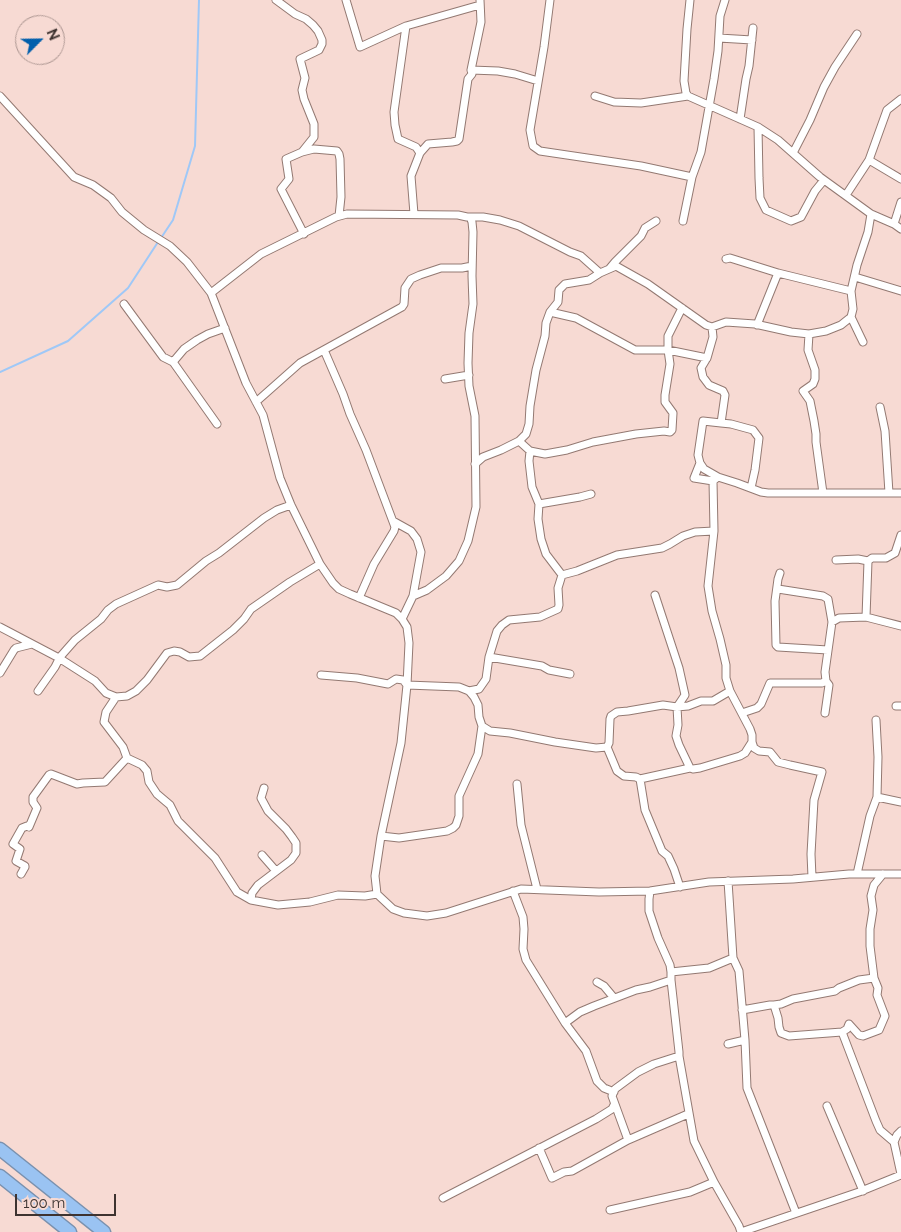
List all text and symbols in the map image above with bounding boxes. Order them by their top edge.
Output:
north arrow [15,15,65,65]
text: N [43,26,62,43]
scale bar [18,1184,119,1216]
text: 100 m [23,1194,65,1212]

